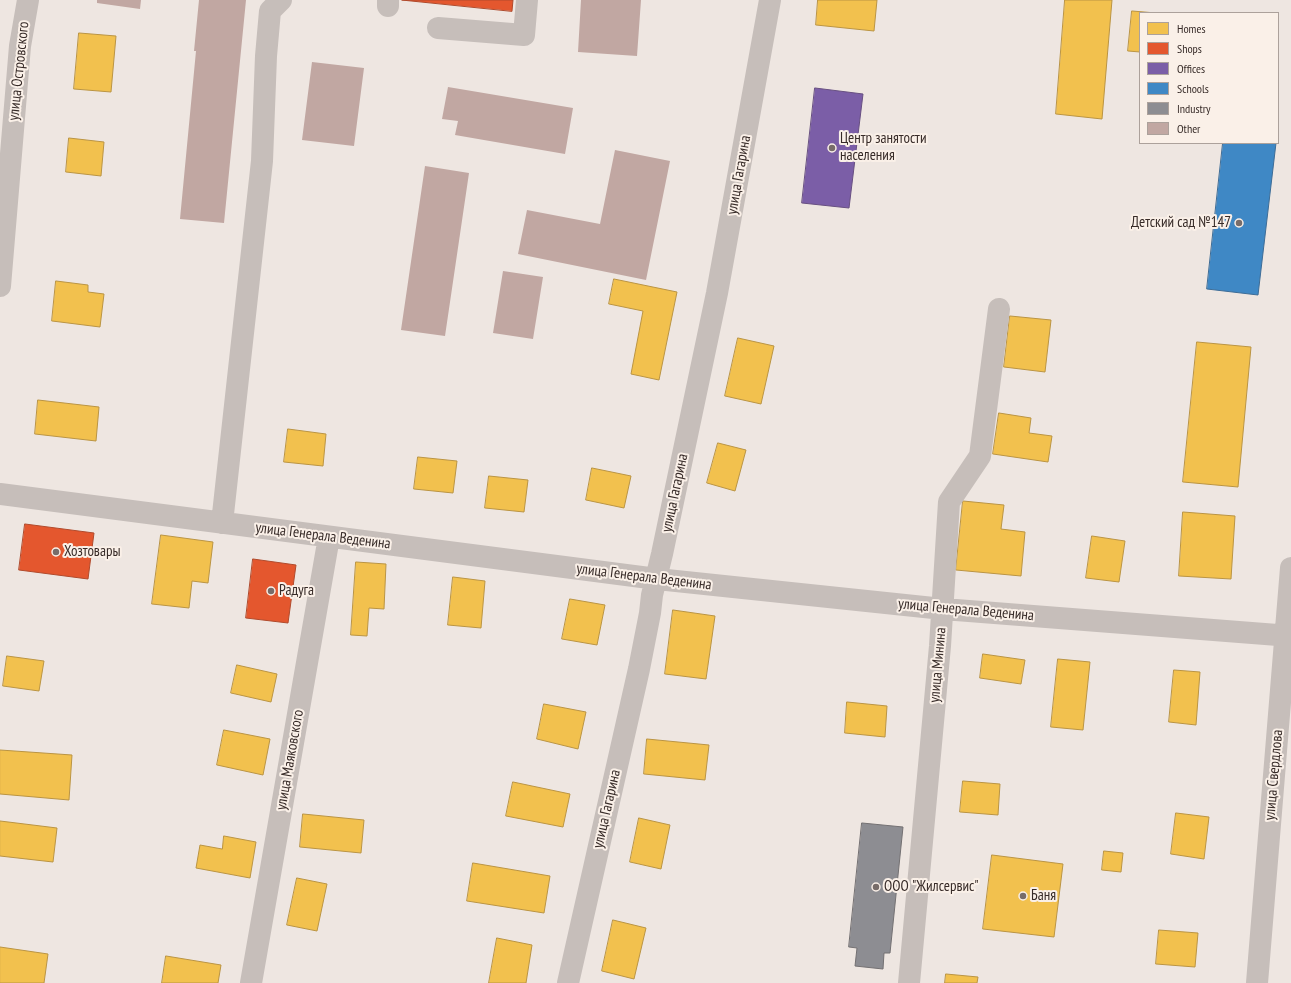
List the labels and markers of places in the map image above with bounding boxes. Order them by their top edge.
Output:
place label: Центр занятости населения [840,130,926,165]
marker: Центр занятости населения [827,143,837,153]
place label: Детский сад №147 [1131,214,1231,232]
marker: Детский сад №147 [1234,218,1244,228]
place label: Хозтовары [64,543,121,561]
marker: Хозтовары [51,547,61,557]
place label: Радуга [279,582,314,600]
marker: Радуга [266,586,276,596]
place label: ООО "Жилсервис" [884,878,979,896]
marker: ООО "Жилсервис" [871,882,881,892]
place label: Баня [1031,887,1056,905]
marker: Баня [1018,891,1028,901]

